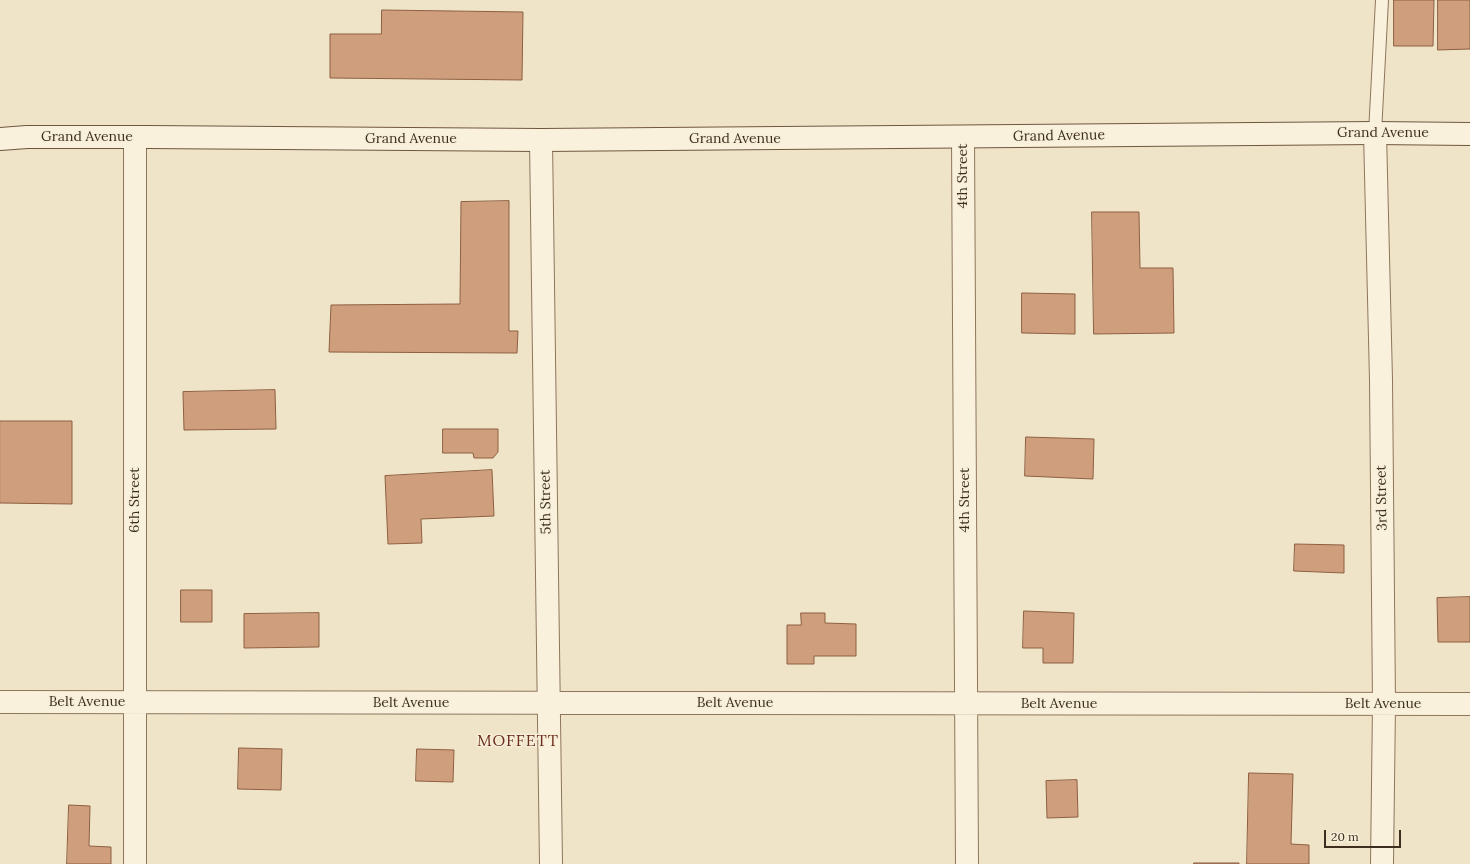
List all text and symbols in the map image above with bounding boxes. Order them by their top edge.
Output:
street label: Grand Avenue [1337,125,1429,141]
street label: Grand Avenue [1013,127,1105,145]
street label: Grand Avenue [41,129,133,145]
street label: Grand Avenue [365,131,457,147]
street label: Grand Avenue [689,131,781,147]
street label: 4th Street [955,144,971,208]
street label: 3rd Street [1373,465,1391,531]
street label: 6th Street [127,467,143,533]
street label: 4th Street [957,468,973,532]
street label: 5th Street [537,469,555,535]
street label: Belt Avenue [49,694,125,710]
street label: Belt Avenue [373,695,449,711]
street label: Belt Avenue [697,695,773,711]
street label: Belt Avenue [1021,696,1097,712]
street label: Belt Avenue [1345,696,1421,712]
district label: MOFFETT [477,731,559,751]
scale bar [1326,822,1403,848]
text: 20 m [1331,829,1359,844]

